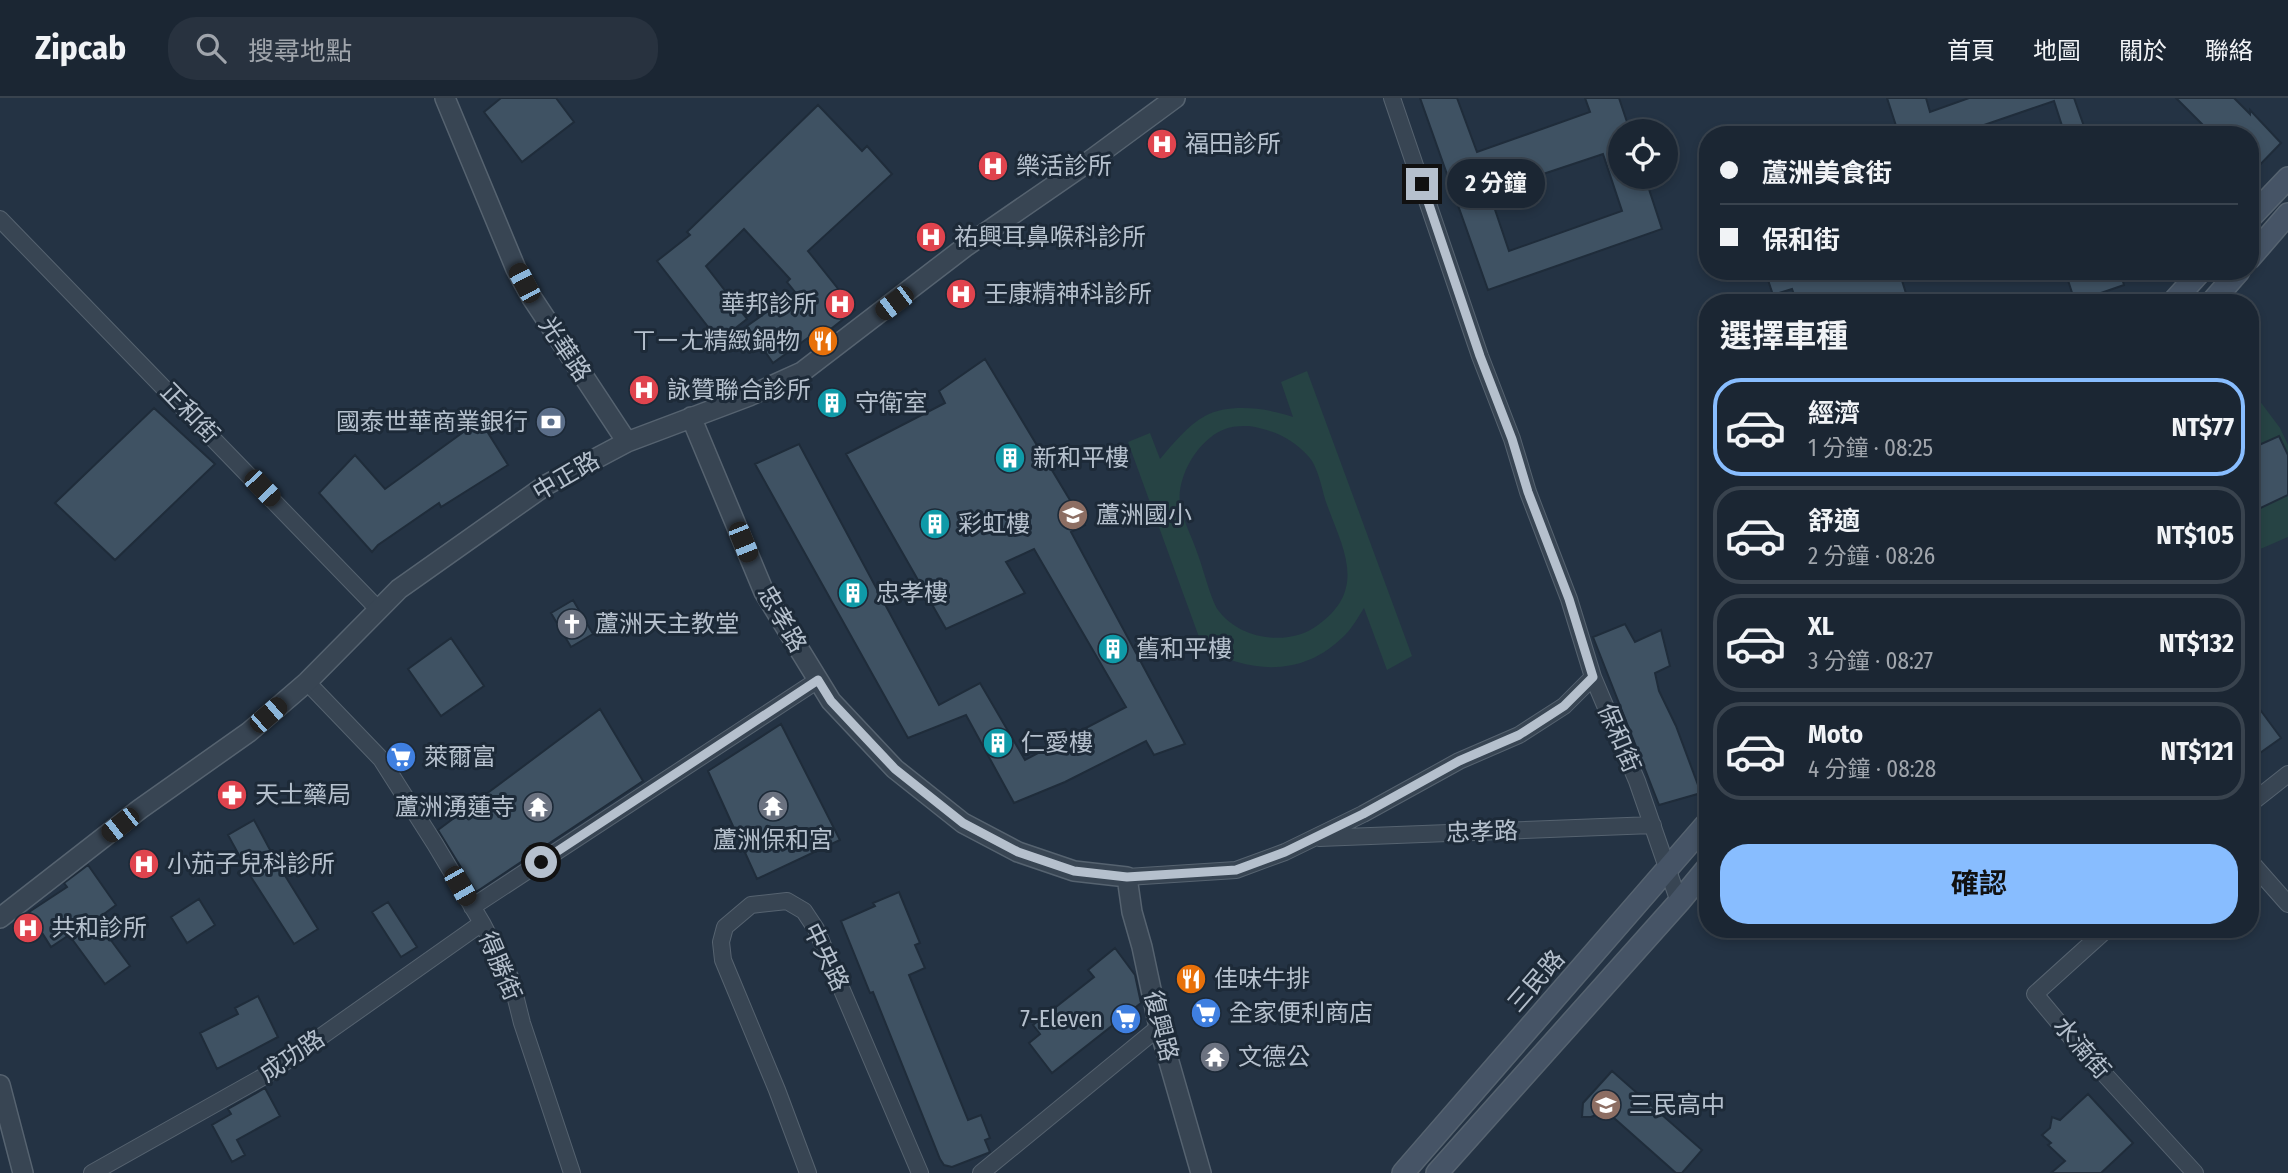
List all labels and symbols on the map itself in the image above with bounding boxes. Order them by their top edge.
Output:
hospital icon: 福田診所 [1145,127,1179,161]
place label: 福田診所 [1185,130,1281,158]
hospital icon: 樂活診所 [976,149,1010,183]
place label: 樂活診所 [1016,152,1112,180]
callout: 2 分鐘 [1446,160,1544,208]
route end [1406,168,1438,200]
hospital icon: 祐興耳鼻喉科診所 [914,220,948,254]
place label: 祐興耳鼻喉科診所 [954,223,1146,251]
car [505,260,544,306]
hospital icon: 壬康精神科診所 [944,277,978,311]
place label: 壬康精神科診所 [984,280,1152,308]
car [871,282,918,324]
hospital icon: 華邦診所 [823,287,857,321]
place label: 華邦診所 [721,290,817,318]
street label: 光華路 [533,311,597,387]
restaurant icon: ㄒㄧㄤ精緻鍋物 [806,324,840,358]
place label: ㄒㄧㄤ精緻鍋物 [632,327,800,355]
hospital icon: 詠贊聯合診所 [627,373,661,407]
place label: 詠贊聯合診所 [667,376,811,404]
street label: 正和街 [155,377,225,449]
building icon: 守衛室 [815,386,849,420]
place label: 守衛室 [855,389,927,417]
bank icon: 國泰世華商業銀行 [534,405,568,439]
place label: 國泰世華商業銀行 [336,408,528,436]
building icon: 新和平樓 [993,441,1027,475]
place label: 新和平樓 [1033,444,1129,472]
street label: 中正路 [528,446,604,506]
car [240,466,285,510]
school or university icon: 蘆洲國小 [1056,498,1090,532]
place label: 蘆洲國小 [1096,501,1192,529]
building icon: 彩虹樓 [918,507,952,541]
place label: 彩虹樓 [958,510,1030,538]
car [726,519,761,565]
building icon: 忠孝樓 [836,576,870,610]
place label: 忠孝樓 [876,579,948,607]
street label: 忠孝路 [752,581,812,657]
church icon: 蘆洲天主教堂 [555,607,589,641]
place label: 蘆洲天主教堂 [595,610,739,638]
building icon: 舊和平樓 [1096,632,1130,666]
place label: 舊和平樓 [1136,635,1232,663]
car [246,693,291,737]
street label: 保和街 [1592,699,1646,777]
building icon: 仁愛樓 [981,726,1015,760]
place label: 仁愛樓 [1021,729,1093,757]
supermarket icon: 萊爾富 [384,740,418,774]
place label: 萊爾富 [424,743,496,771]
pharmacy icon: 天士藥局 [215,778,249,812]
place label: 天士藥局 [255,781,351,809]
temple icon: 蘆洲保和宮 [756,789,790,823]
temple icon: 蘆洲湧蓮寺 [521,790,555,824]
place label: 蘆洲湧蓮寺 [395,793,515,821]
car [97,804,144,846]
street label: 忠孝路 [1446,817,1518,847]
place label: 蘆洲保和宮 [713,826,833,854]
route start [525,846,557,878]
hospital icon: 小茄子兒科診所 [127,847,161,881]
place label: 小茄子兒科診所 [167,850,335,878]
car [441,863,480,909]
hospital icon: 共和診所 [11,911,45,945]
place label: 共和診所 [51,914,147,942]
street label: 中央路 [798,919,854,995]
street label: 得勝街 [473,927,527,1005]
street label: 三民路 [1502,945,1570,1017]
restaurant icon: 佳味牛排 [1174,962,1208,996]
place label: 佳味牛排 [1214,965,1310,993]
street label: 復興路 [1139,988,1183,1064]
supermarket icon: 全家便利商店 [1189,996,1223,1030]
place label: 全家便利商店 [1229,999,1373,1027]
supermarket icon: 7-Eleven [1109,1002,1143,1036]
place label: 7-Eleven [1020,1005,1103,1033]
street label: 水湳街 [2048,1012,2116,1084]
street label: 成功路 [254,1024,330,1088]
temple icon: 文德公 [1198,1040,1232,1074]
place label: 文德公 [1238,1043,1310,1071]
school or university icon: 三民高中 [1589,1088,1623,1122]
place label: 三民高中 [1629,1091,1725,1119]

